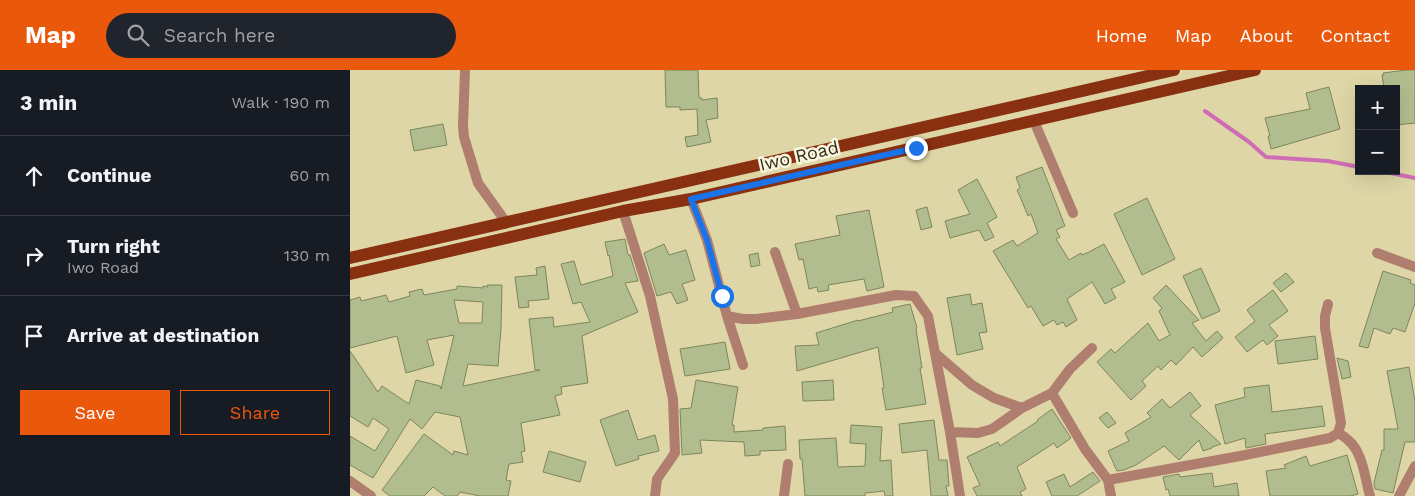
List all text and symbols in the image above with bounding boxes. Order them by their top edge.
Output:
search box [106,13,456,58]
text: Map [25,21,76,49]
icon: search [124,21,152,49]
text: Search here [164,24,275,47]
text: Home [1096,25,1147,46]
text: Map [1175,25,1212,46]
text: About [1240,25,1292,46]
text: Contact [1320,25,1390,46]
map controls [1355,85,1400,175]
button: + [1355,85,1400,130]
text: 3 min [20,90,77,115]
text: Walk · 190 m [232,93,330,112]
button: − [1355,130,1400,175]
street label: Iwo Road [757,136,841,175]
route end [905,137,928,160]
icon: ahead [20,162,48,190]
text: Continue [67,164,151,187]
text: 60 m [290,166,330,185]
text: Turn right [67,235,160,258]
icon: right [20,242,48,270]
text: 130 m [284,246,330,265]
text: Iwo Road [67,258,139,277]
route start [711,285,734,308]
icon: arrive [20,322,48,350]
text: Arrive at destination [67,324,259,347]
button: Save [20,390,170,435]
button: Share [180,390,330,435]

